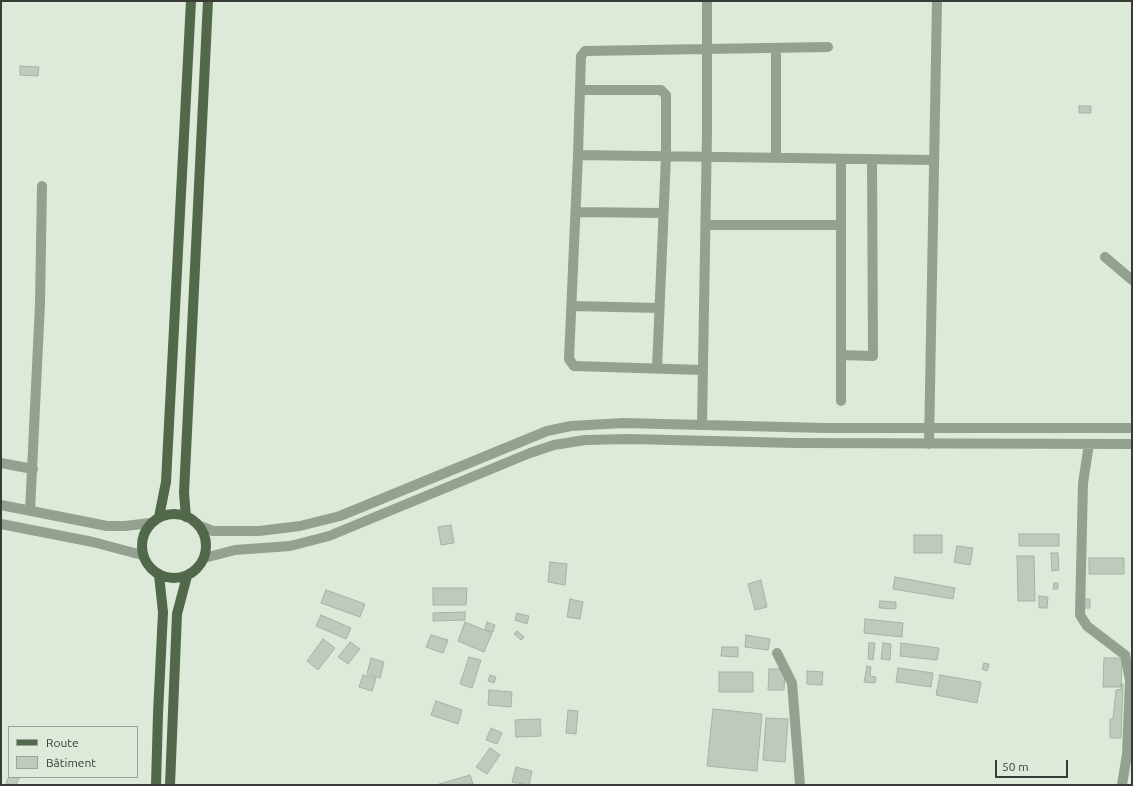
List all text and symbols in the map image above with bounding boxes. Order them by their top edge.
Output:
legend [8,726,138,778]
text: Route [46,736,79,749]
scale bar [997,752,1070,778]
text: Bâtiment [46,756,96,769]
text: 50 m [1002,760,1029,773]

